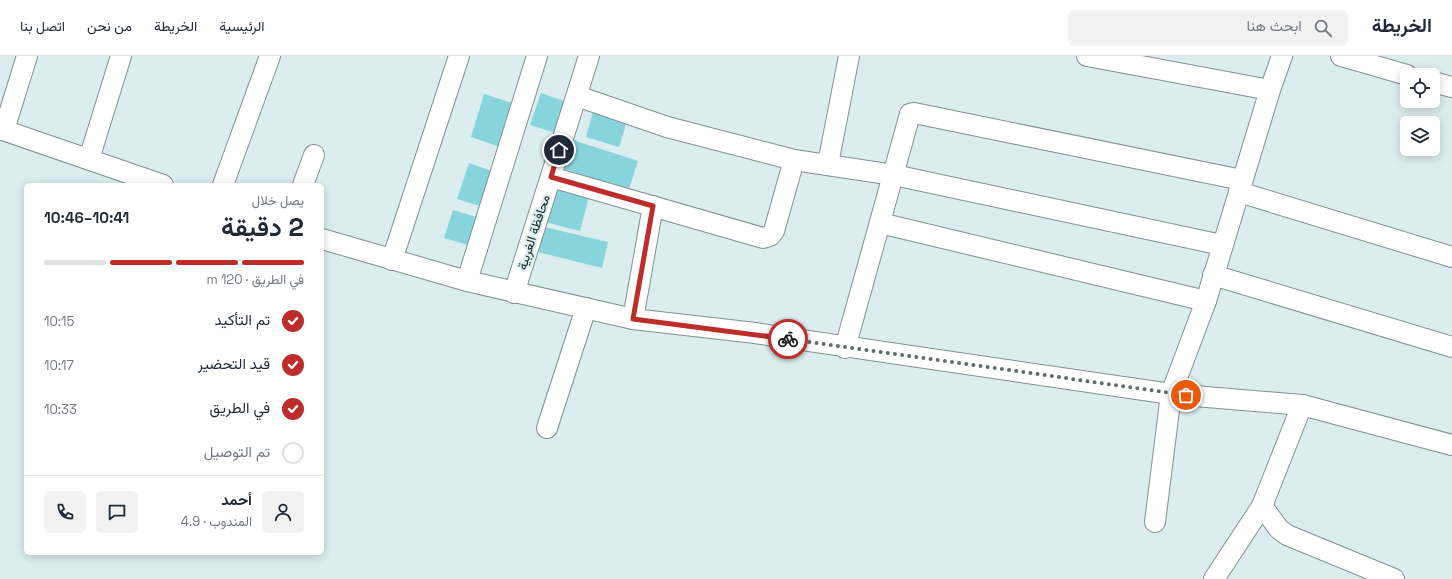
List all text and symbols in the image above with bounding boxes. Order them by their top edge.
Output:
search box [1068,10,1348,46]
text: الخريطة [1372,13,1432,38]
text: ابحث هنا [1247,16,1302,35]
text: اتصل بنا [20,17,65,35]
text: من نحن [87,17,132,35]
text: الخريطة [154,17,197,35]
text: الرئيسية [219,17,264,35]
icon: search [1312,17,1334,39]
map controls [1400,68,1440,156]
button: locate [1400,68,1440,108]
button: layers [1400,116,1440,156]
pin [542,133,576,167]
icon: home [548,139,570,161]
text: يصل خلال [252,192,304,209]
street label: محافظة الغربية [513,192,554,272]
text: 10:41–10:46 [44,208,129,227]
text: 2 دقيقة [221,210,304,244]
text: في الطريق · 120 m [206,271,304,288]
text: تم التأكيد [214,310,270,329]
icon: check [282,310,304,332]
text: 10:15 [44,313,74,330]
courier [768,319,808,359]
icon: bike [777,328,799,350]
text: قيد التحضير [198,354,270,373]
icon: check [282,354,304,376]
text: 10:17 [44,357,74,374]
pin [1169,378,1203,412]
icon: bag [1175,384,1197,406]
text: في الطريق [210,398,270,417]
icon: check [282,398,304,420]
text: 10:33 [44,401,77,418]
text: تم التوصيل [204,442,270,461]
text: أحمد [221,490,252,509]
button: phone [44,491,86,533]
button: chat [96,491,138,533]
button: person [262,491,304,533]
text: المندوب · 4.9 [181,513,252,530]

